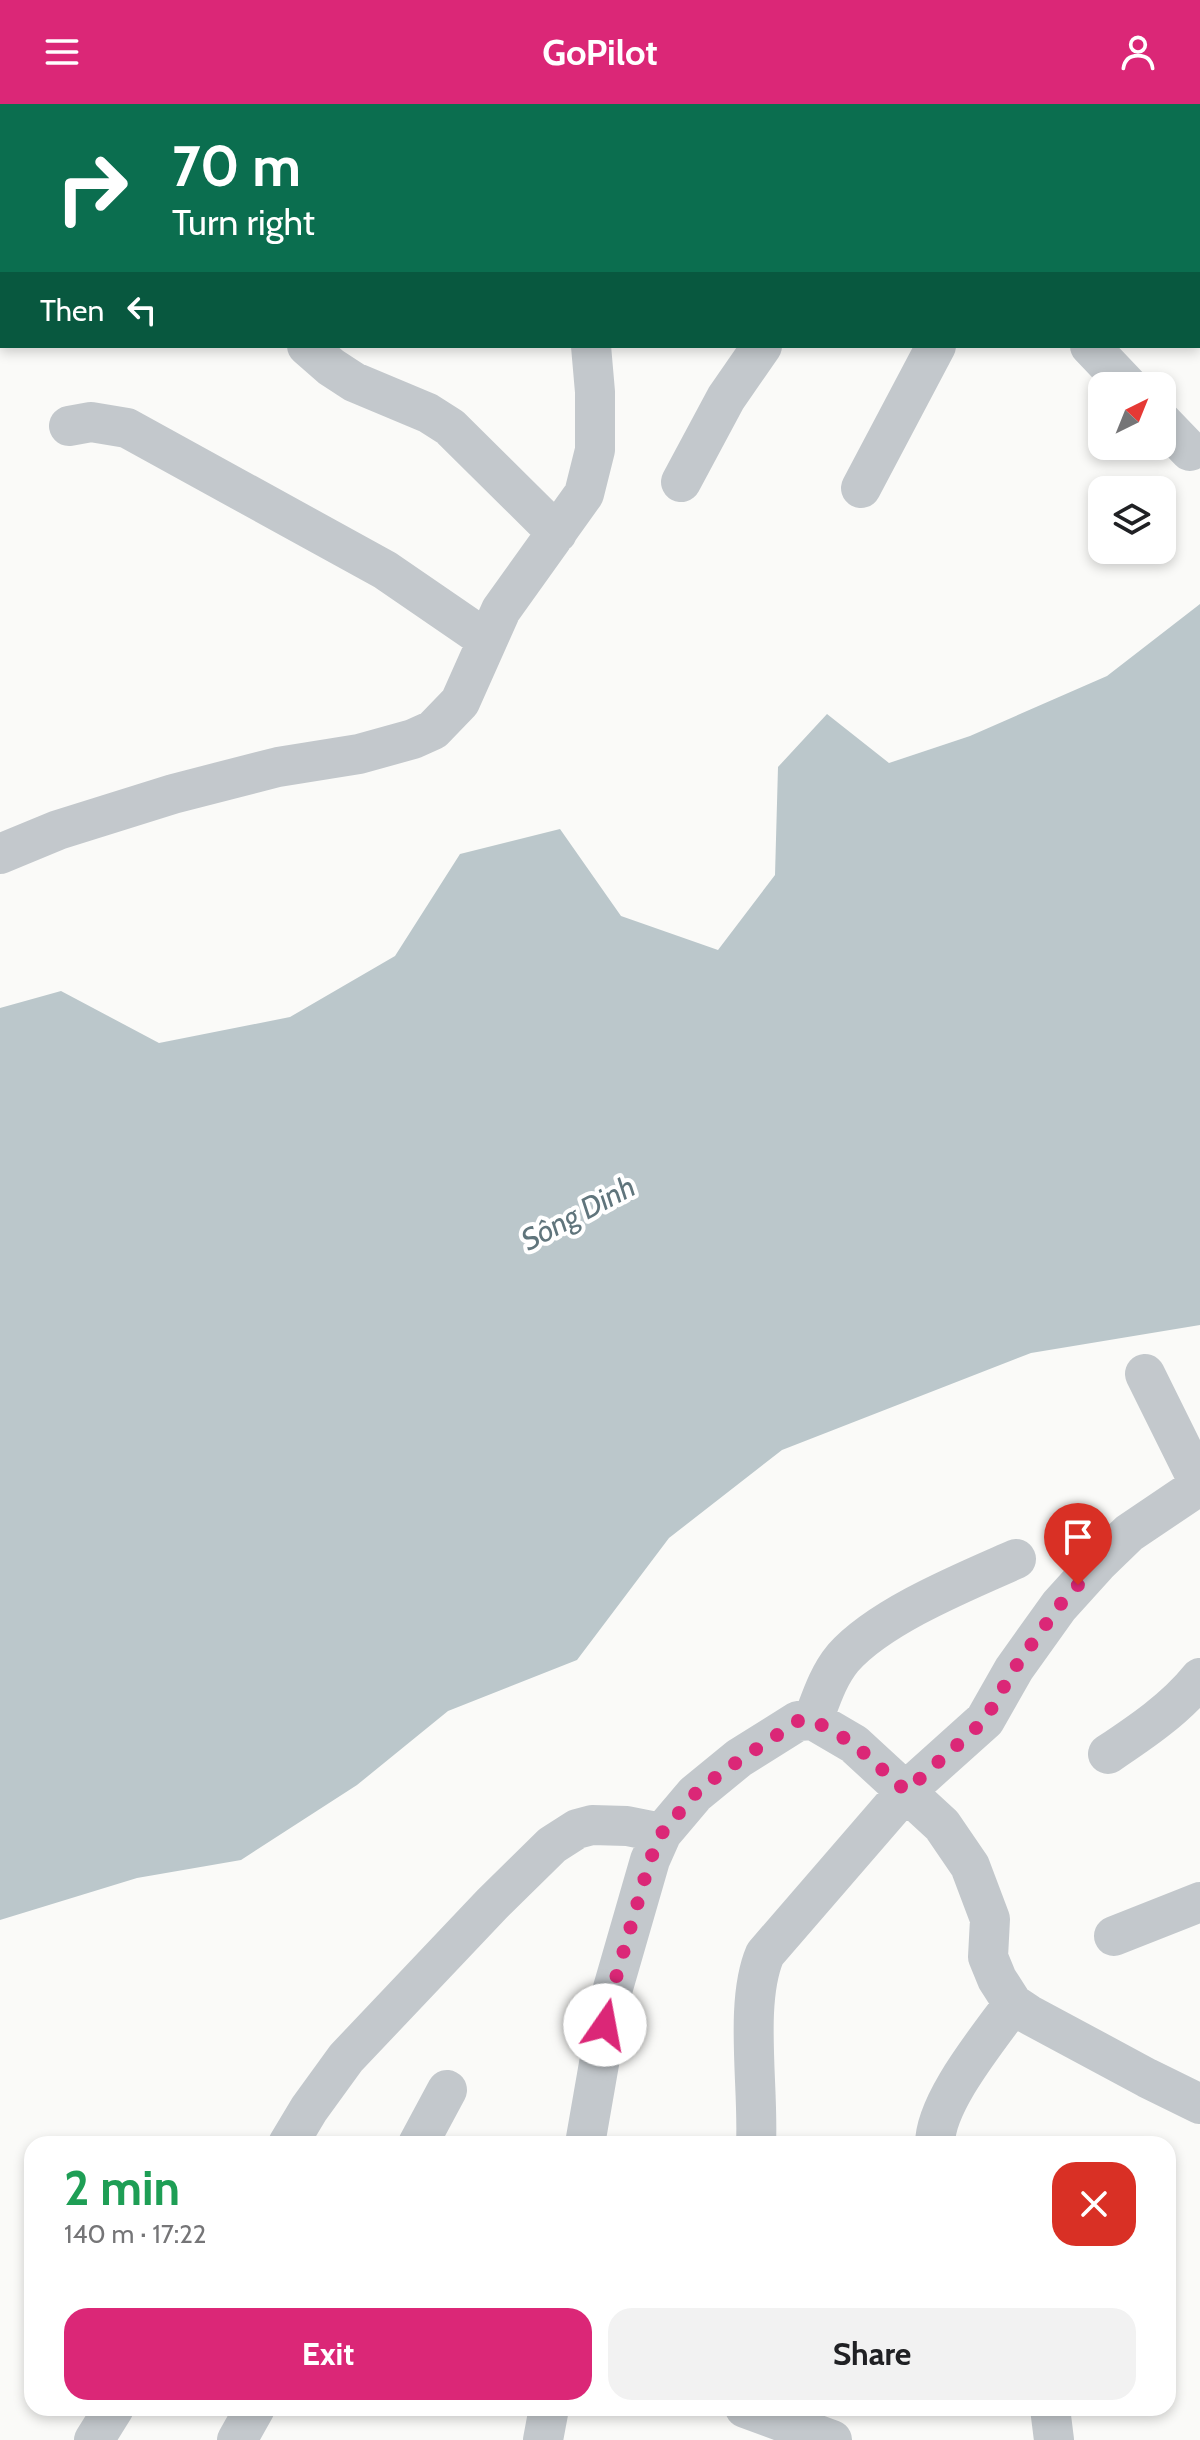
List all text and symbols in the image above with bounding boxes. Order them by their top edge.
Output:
icon: menu [40,30,84,74]
text: GoPilot [542,30,658,74]
icon: person [1116,30,1160,74]
text: 70 m [172,132,301,200]
icon: right [40,136,144,240]
text: Turn right [172,200,315,244]
icon: left [120,288,164,332]
text: Then [40,292,104,329]
north arrow [1088,372,1176,460]
map controls [1088,372,1176,564]
button: layers [1088,476,1176,564]
water label: Sông Dinh [515,1168,641,1258]
pin [1044,1503,1112,1585]
icon: arrive [1056,1515,1100,1559]
position arrow [563,1983,647,2067]
text: 2 min [64,2159,180,2217]
button: close [1052,2162,1136,2246]
text: 140 m · 17:22 [64,2218,206,2250]
button: Exit [64,2308,592,2400]
button: Share [608,2308,1136,2400]

